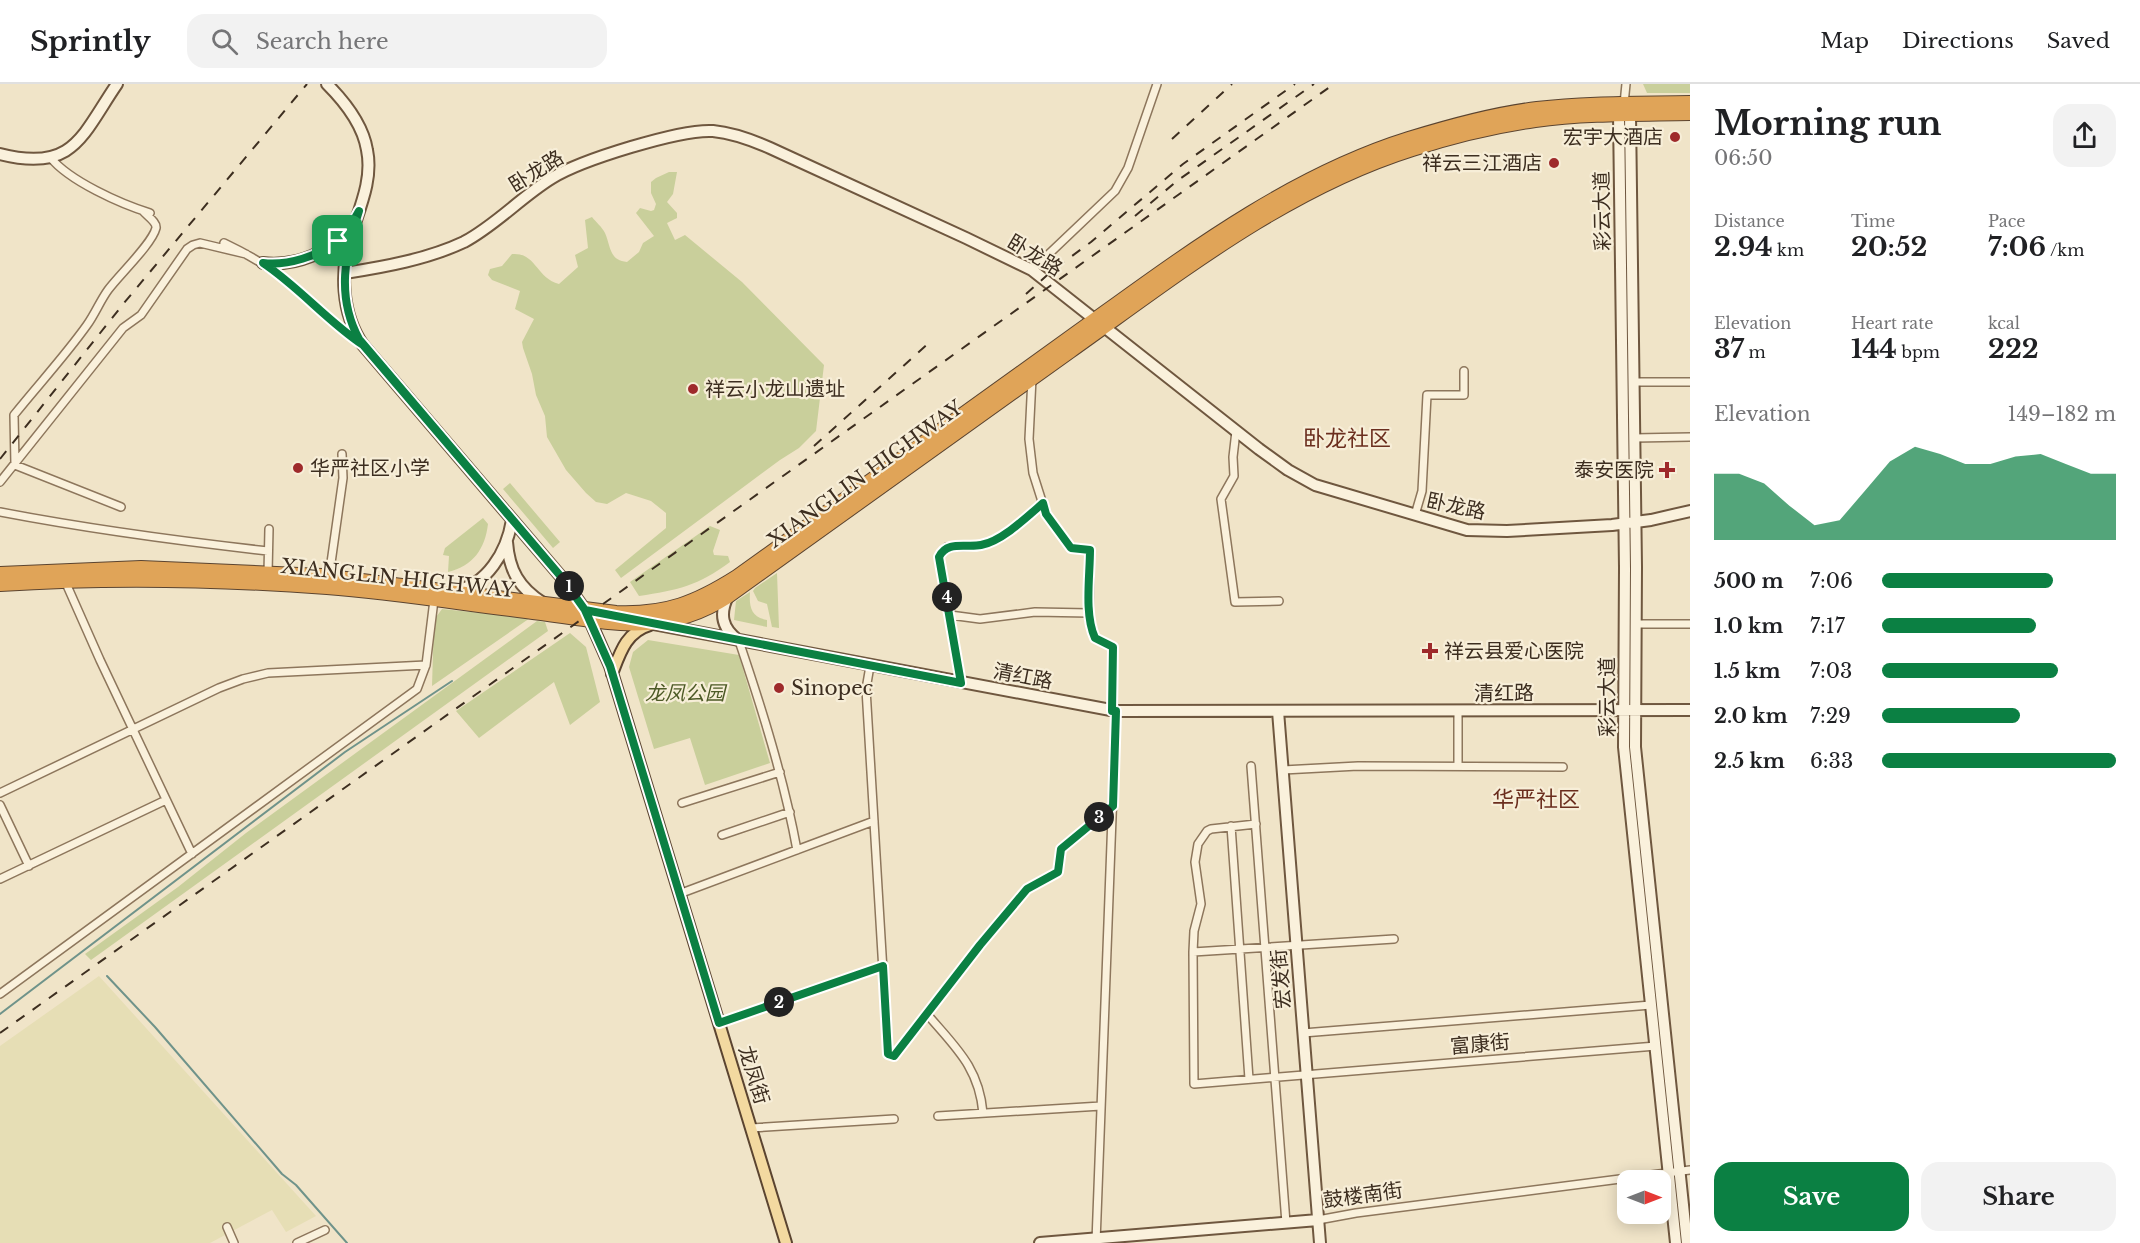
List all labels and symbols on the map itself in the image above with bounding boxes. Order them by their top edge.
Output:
place label: 宏宇大酒店 [1563,125,1663,149]
marker: 宏宇大酒店 [1668,130,1682,144]
street label: 卧龙路 [504,145,568,197]
place label: 祥云三江酒店 [1422,151,1542,175]
marker: 祥云三江酒店 [1547,156,1561,170]
street label: 彩云大道 [1589,171,1615,251]
pin [312,215,363,266]
street label: 卧龙路 [1003,229,1067,281]
place label: 祥云小龙山遗址 [705,377,845,401]
marker: 祥云小龙山遗址 [686,382,700,396]
street label: XIANGLIN HIGHWAY [763,395,967,553]
district label: 卧龙社区 [1303,425,1391,452]
place label: 华严社区小学 [310,456,430,480]
place label: 泰安医院 [1574,458,1654,482]
marker: 华严社区小学 [291,461,305,475]
marker: 泰安医院 [1658,461,1676,479]
street label: 卧龙路 [1424,488,1488,524]
street label: XIANGLIN HIGHWAY [280,554,517,602]
pin: 1 [554,571,584,601]
pin: 4 [932,582,962,612]
place label: 祥云县爱心医院 [1444,639,1584,663]
marker: 祥云县爱心医院 [1421,642,1439,660]
street label: 彩云大道 [1595,657,1619,737]
street label: 清红路 [991,658,1055,694]
place label: Sinopec [791,676,874,700]
park label: 龙凤公园 [645,681,728,705]
marker: Sinopec [772,681,786,695]
street label: 清红路 [1474,681,1534,705]
district label: 华严社区 [1492,786,1580,813]
pin: 3 [1084,802,1114,832]
street label: 宏发街 [1266,948,1296,1010]
pin: 2 [764,987,794,1017]
street label: 富康街 [1449,1029,1511,1059]
street label: 龙凤街 [734,1043,774,1107]
north arrow [1617,1170,1671,1224]
street label: 鼓楼南街 [1322,1178,1404,1212]

